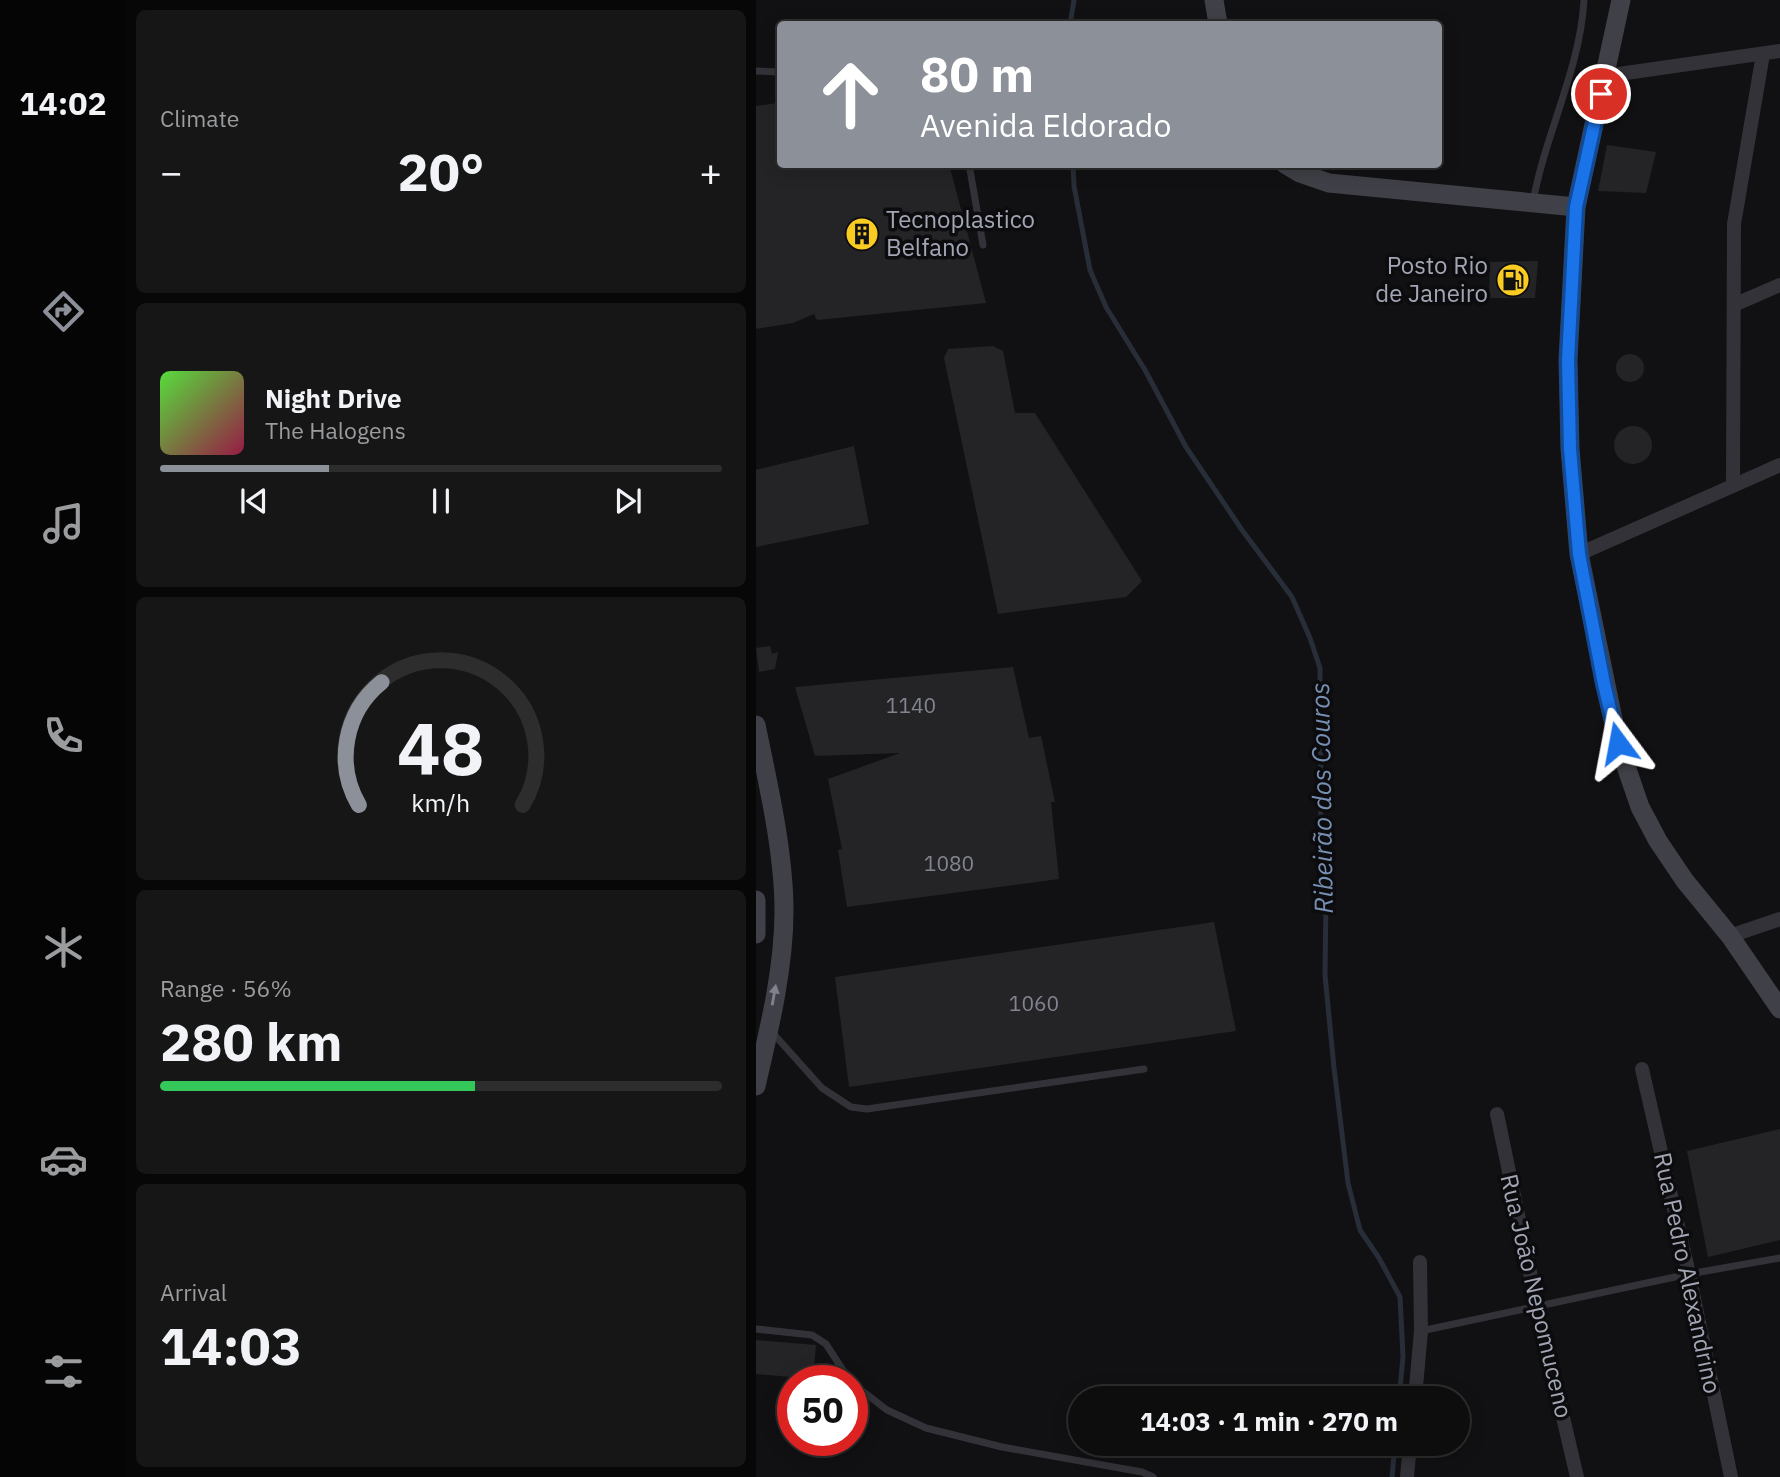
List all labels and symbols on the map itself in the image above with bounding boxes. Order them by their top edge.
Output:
pin [1571,64,1631,124]
place label: Tecnoplastico Belfano [886,203,1035,263]
building icon: Tecnoplastico Belfano [843,215,881,253]
place label: Posto Rio de Janeiro [1375,249,1488,309]
fuel station icon: Posto Rio de Janeiro [1494,261,1532,299]
water label: Ribeirão dos Couros [1302,682,1340,914]
house number: 1140 [886,691,936,719]
position arrow [1581,706,1655,780]
house number: 1080 [924,849,974,877]
one-way arrow [769,984,780,1006]
house number: 1060 [1009,989,1059,1017]
street label: Rua Pedro Alexandrino [1647,1149,1729,1396]
street label: Rua João Nepomuceno [1493,1171,1581,1421]
speed limit sign: 50 [777,1365,868,1456]

